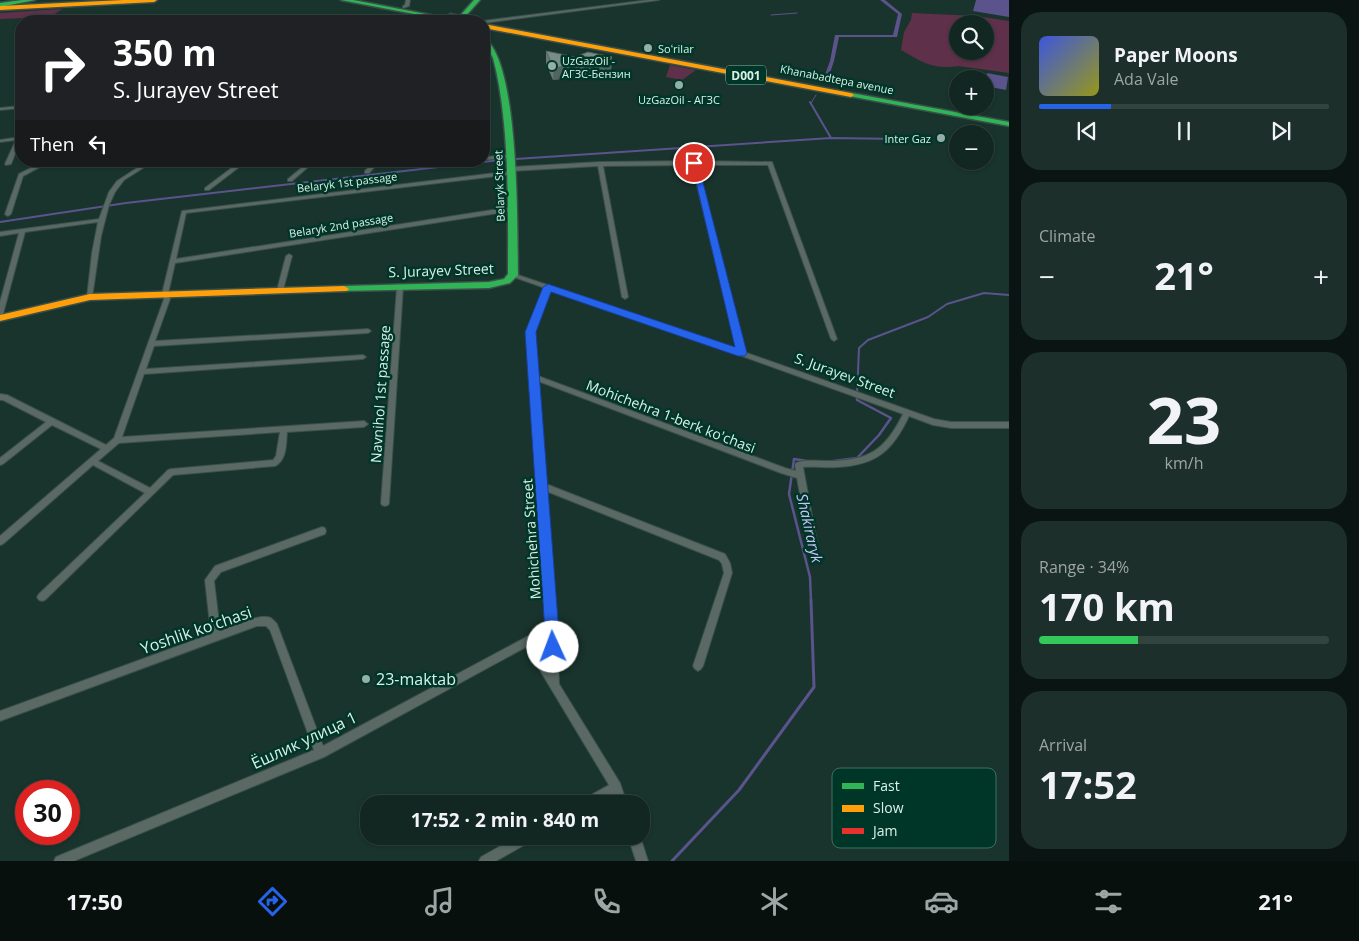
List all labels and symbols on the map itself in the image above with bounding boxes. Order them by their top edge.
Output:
place label: Soʻrilar [658,41,694,56]
marker: Soʻrilar [642,42,654,54]
place label: UzGazOil - АГЗС-Бензин [562,53,631,81]
marker: UzGazOil - АГЗС-Бензин [546,60,558,72]
street label: Khanabadtepa avenue [779,61,895,97]
road number: D001 [726,66,766,84]
marker: UzGazOil - АГЗС [673,79,685,91]
place label: UzGazOil - АГЗС [638,92,720,107]
place label: Inter Gaz [884,131,931,146]
marker: Inter Gaz [935,132,947,144]
pin [673,142,715,184]
street label: Belaryk Street [490,150,508,222]
street label: Belaryk 1st passage [296,168,398,196]
street label: Belaryk 2nd passage [288,209,394,241]
street label: S. Jurayev Street [388,259,494,281]
street label: Navnihol 1st passage [366,324,394,463]
street label: S. Jurayev Street [792,348,898,402]
street label: Mohichehra 1-berk ko'chasi [584,375,758,457]
street label: Mohichehra Street [517,478,545,600]
water label: Shakiraryk [792,491,828,565]
street label: Yoshlik koʻchasi [137,601,255,659]
position arrow [526,620,578,672]
place label: 23-maktab [376,668,456,690]
marker: 23-maktab [360,673,372,685]
street label: Ёшлик улица 1 [247,706,361,774]
legend [832,768,996,848]
text: Fast [873,776,900,795]
speed limit sign: 30 [15,780,80,845]
text: Slow [873,798,904,817]
text: Jam [871,821,898,840]

